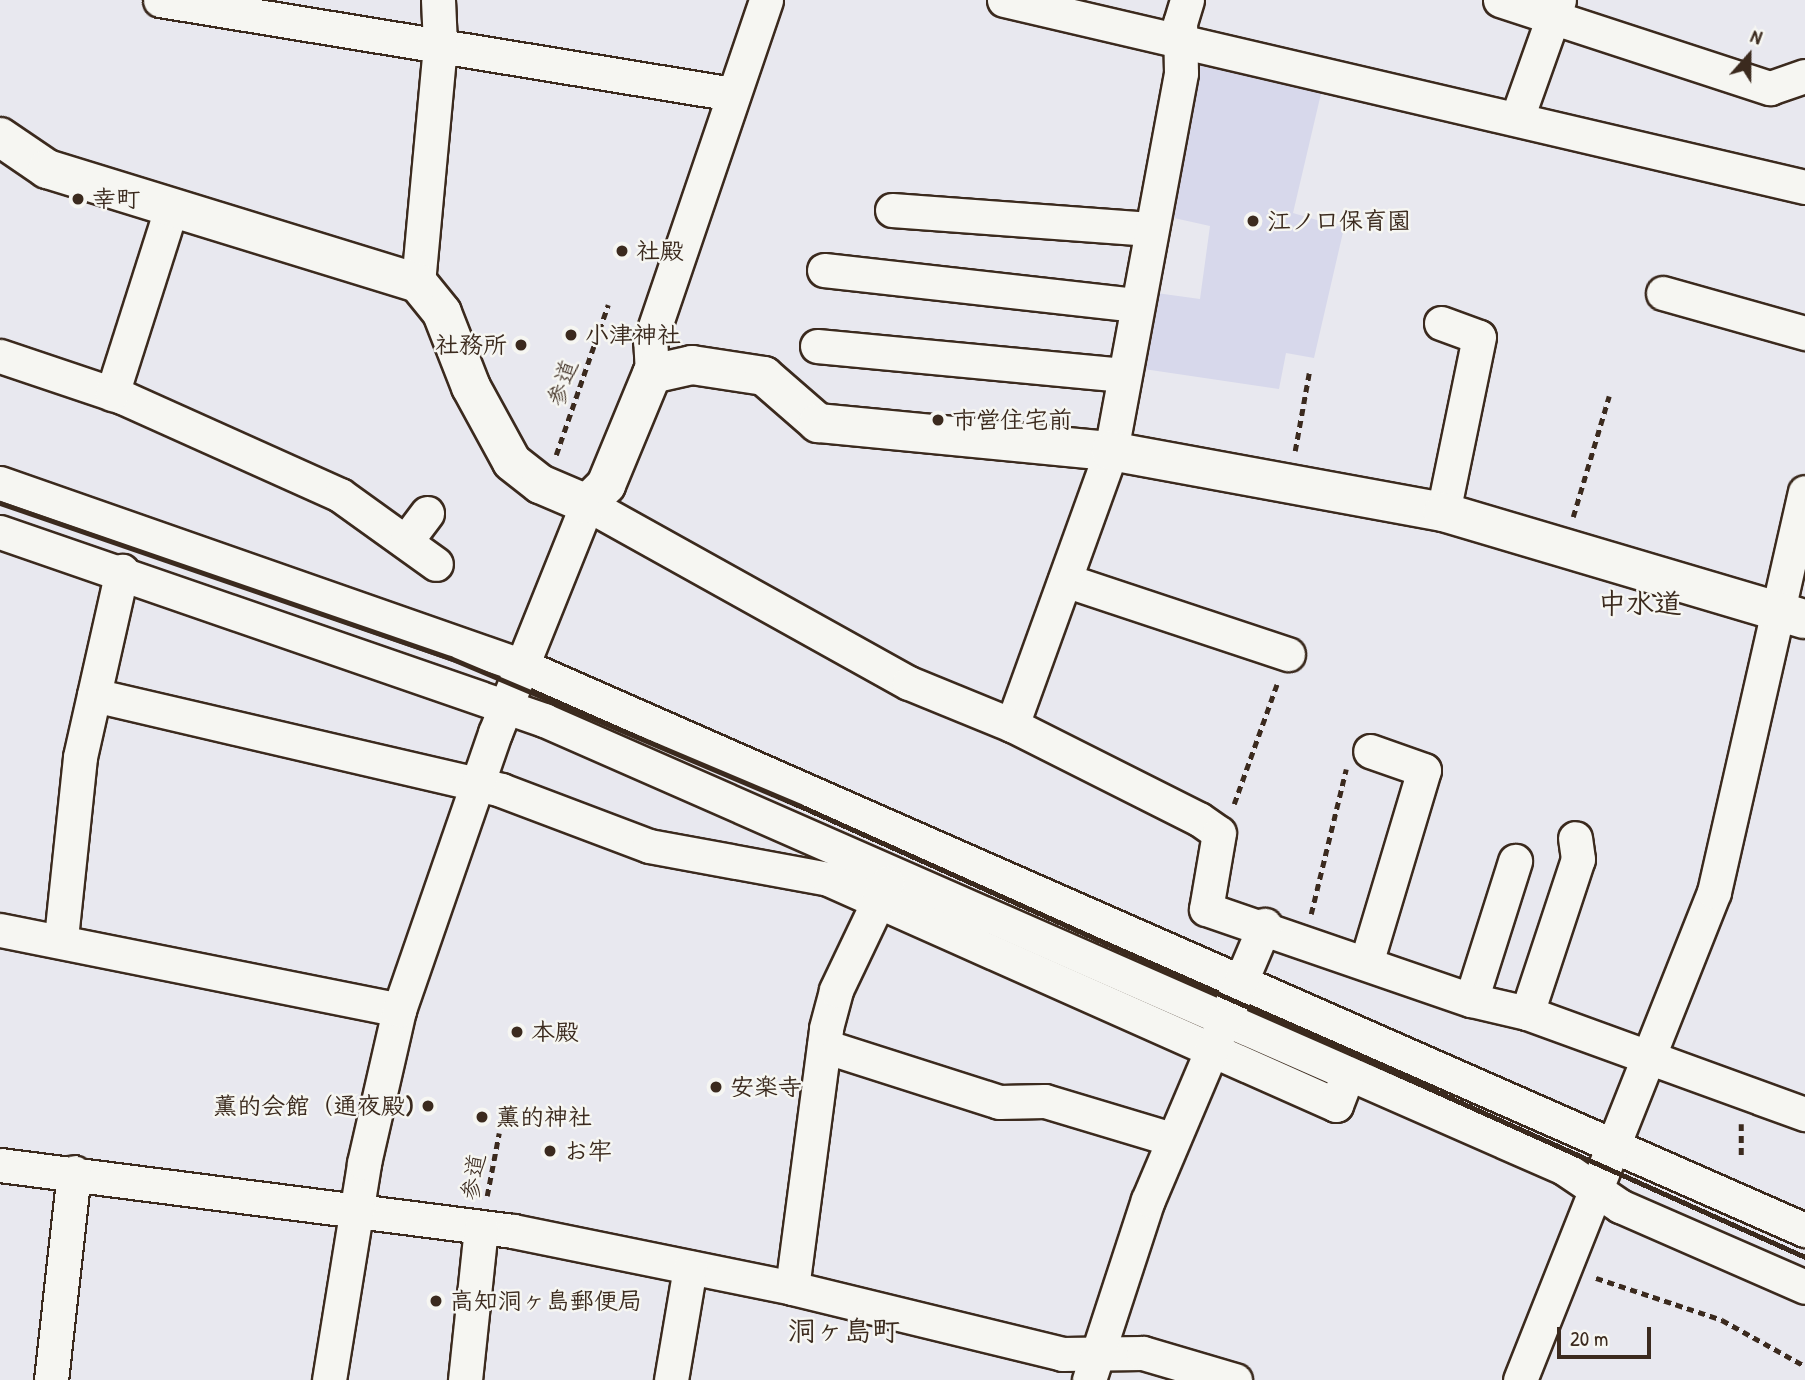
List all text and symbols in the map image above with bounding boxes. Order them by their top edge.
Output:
north arrow [1714,21,1784,91]
text: N [1747,22,1766,50]
place label: 幸町 [92,185,140,213]
marker: 幸町 [70,191,86,207]
place label: 江ノ口保育園 [1267,207,1411,235]
marker: 江ノ口保育園 [1245,213,1261,229]
place label: 社殿 [636,237,684,265]
marker: 社殿 [614,243,630,259]
place label: 小津神社 [585,321,681,349]
marker: 小津神社 [563,327,579,343]
place label: 社務所 [435,331,507,359]
marker: 社務所 [513,337,529,353]
street label: 参道 [541,356,583,410]
place label: 市営住宅前 [952,406,1072,434]
marker: 市営住宅前 [930,412,946,428]
district label: 中水道 [1598,586,1682,620]
place label: 本殿 [531,1018,579,1046]
marker: 本殿 [509,1024,525,1040]
place label: 安楽寺 [730,1073,802,1101]
marker: 安楽寺 [708,1079,724,1095]
place label: 薫的会館（通夜殿) [213,1092,414,1120]
marker: 薫的会館（通夜殿) [420,1098,436,1114]
place label: 薫的神社 [496,1103,592,1131]
marker: 薫的神社 [474,1109,490,1125]
place label: お牢 [564,1137,612,1165]
marker: お牢 [542,1143,558,1159]
street label: 参道 [455,1151,491,1203]
place label: 高知洞ヶ島郵便局 [450,1287,642,1315]
marker: 高知洞ヶ島郵便局 [428,1293,444,1309]
district label: 洞ヶ島町 [788,1313,900,1347]
scale bar [1560,1314,1654,1358]
text: 20 m [1570,1324,1608,1353]

